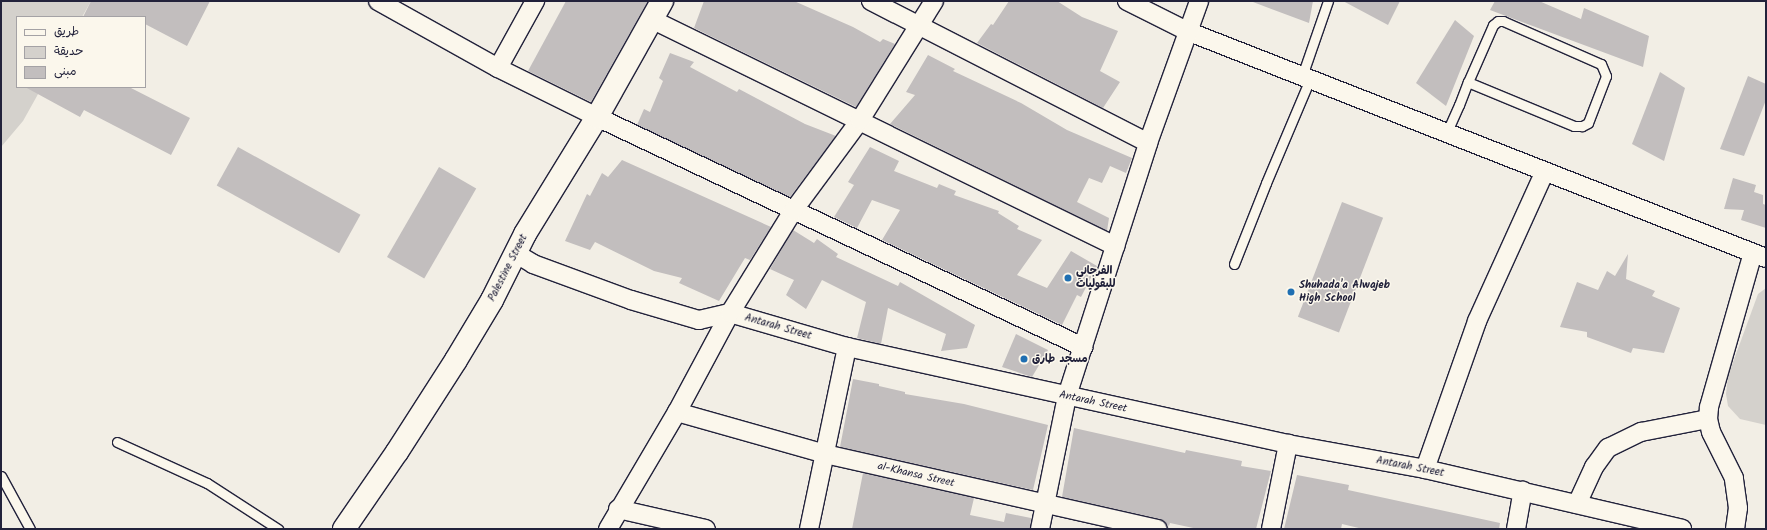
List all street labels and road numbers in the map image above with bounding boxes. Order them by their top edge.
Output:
street label: Palestine Street [485,232,531,304]
street label: Antarah Street [743,311,813,343]
street label: Antarah Street [1058,388,1128,416]
street label: Antarah Street [1375,454,1445,480]
street label: al-Khansa Street [876,460,956,490]

